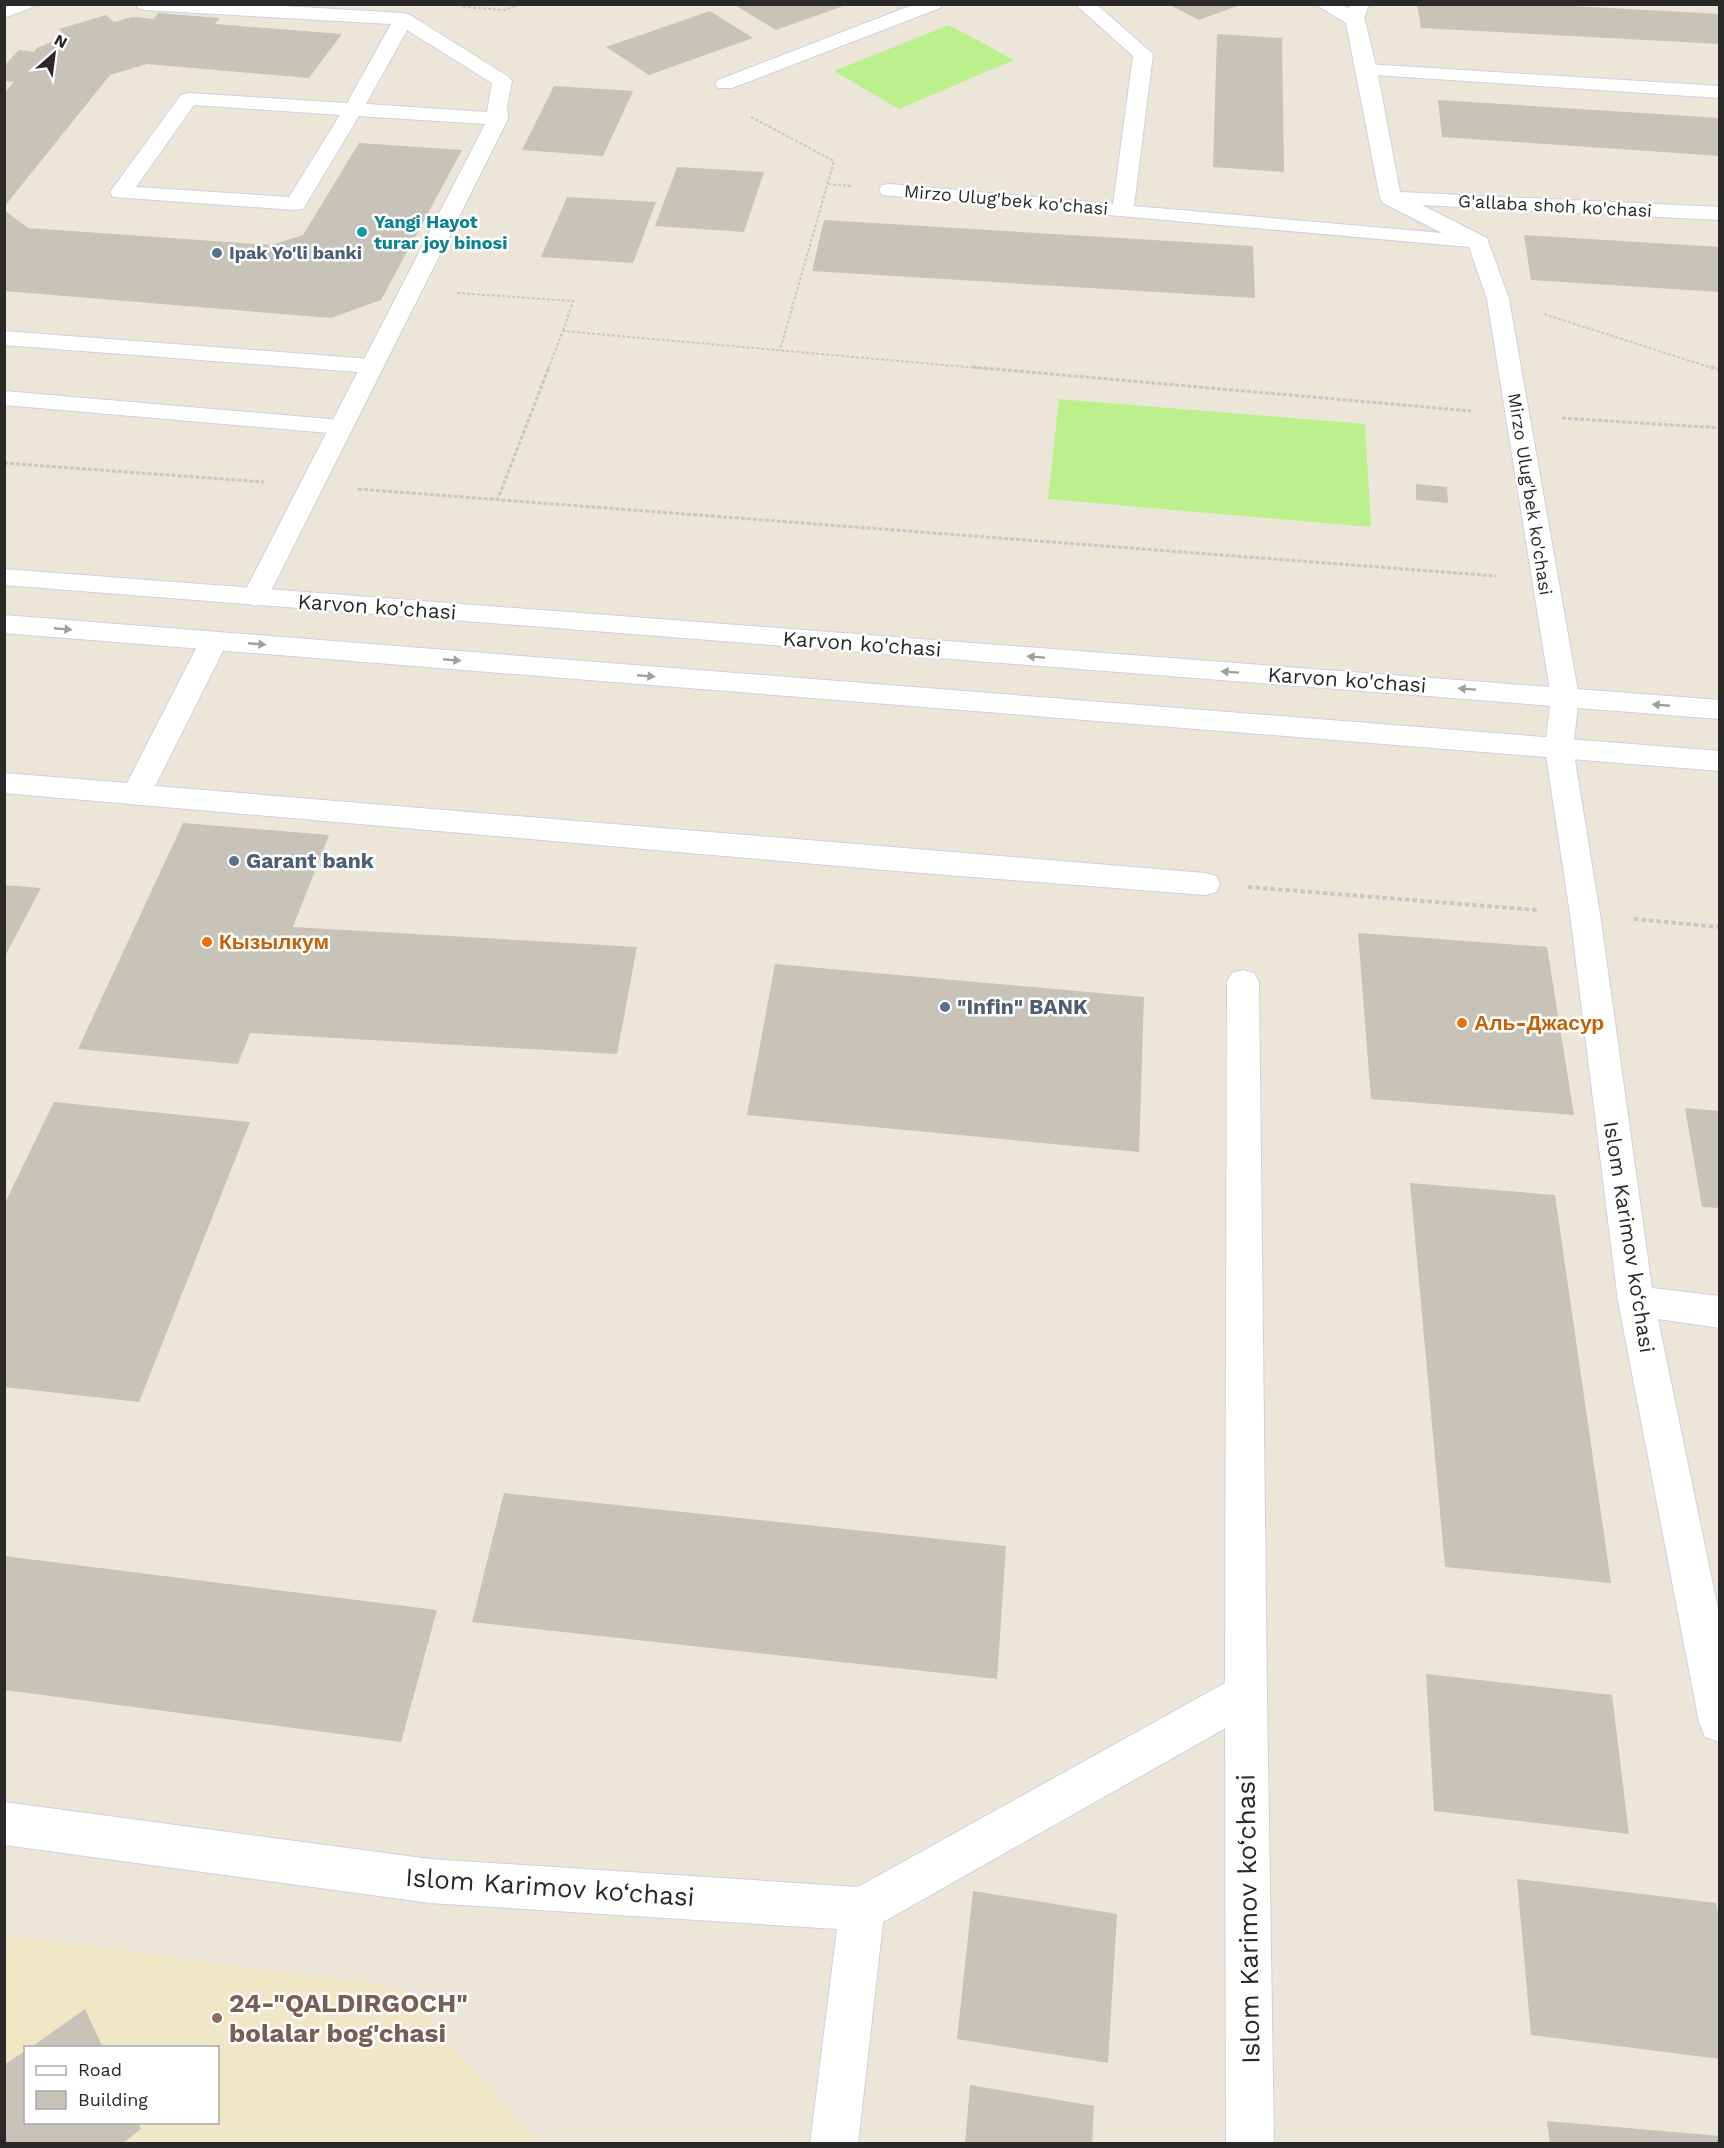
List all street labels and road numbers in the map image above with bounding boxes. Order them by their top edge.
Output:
street label: Mirzo Ulug'bek ko'chasi [903,180,1109,219]
street label: G'allaba shoh ko'chasi [1458,190,1653,221]
street label: Mirzo Ulug'bek ko'chasi [1504,391,1557,597]
street label: Karvon ko'chasi [297,588,457,625]
street label: Karvon ko'chasi [782,625,942,662]
street label: Karvon ko'chasi [1267,661,1427,698]
street label: Islom Karimov ko‘chasi [1599,1119,1660,1355]
street label: Islom Karimov ko‘chasi [1230,1774,1266,2064]
street label: Islom Karimov ko‘chasi [404,1862,696,1912]

